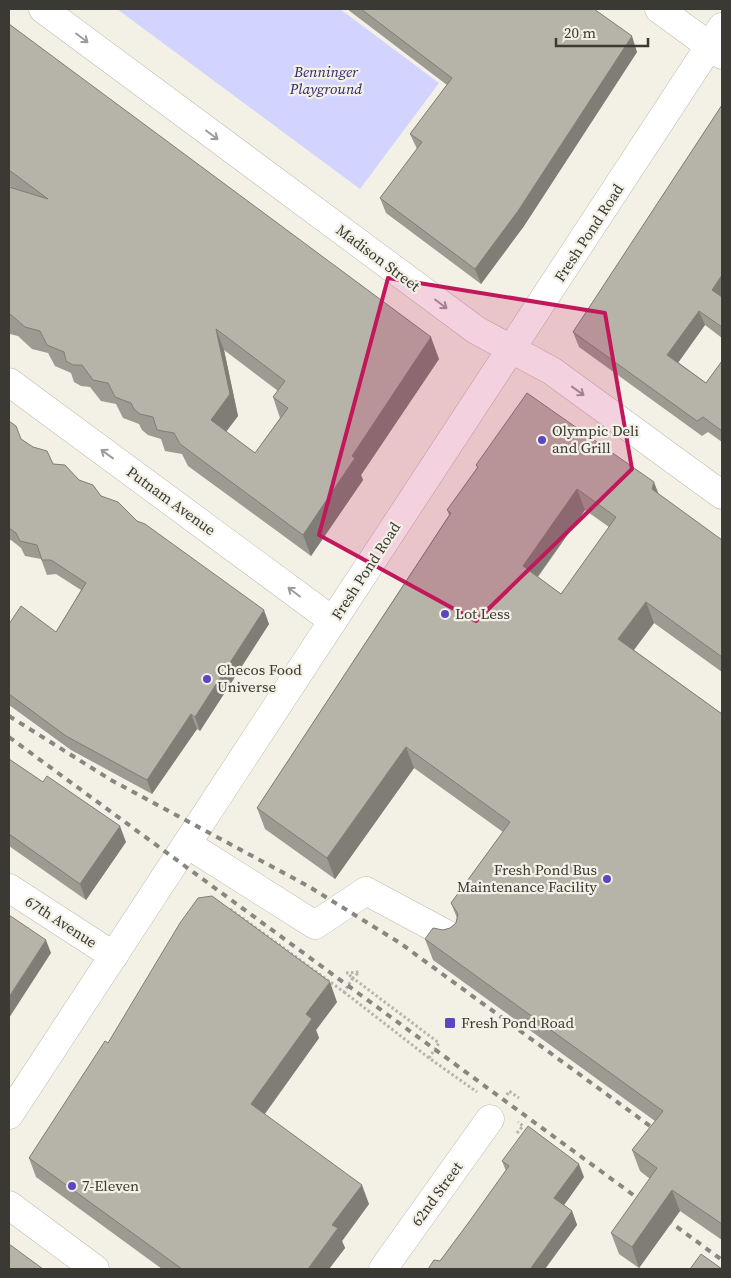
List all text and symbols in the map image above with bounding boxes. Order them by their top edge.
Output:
scale bar [556,15,648,47]
text: 20 m [564,22,596,43]
one-way arrow [75,33,89,43]
park label: Benninger Playground [289,61,362,99]
one-way arrow [205,129,218,140]
street label: Fresh Pond Road [549,179,628,286]
street label: Madison Street [332,219,425,296]
one-way arrow [434,299,447,310]
one-way arrow [571,386,585,396]
place label: Olympic Deli and Grill [552,420,639,458]
marker: Olympic Deli and Grill [536,434,548,446]
one-way arrow [100,449,114,459]
street label: Putnam Avenue [122,461,220,540]
street label: Fresh Pond Road [326,517,405,624]
one-way arrow [287,587,301,597]
place label: Lot Less [455,603,510,624]
marker: Lot Less [439,608,451,620]
place label: Checos Food Universe [217,659,302,697]
marker: Checos Food Universe [201,673,213,685]
place label: Fresh Pond Bus Maintenance Facility [457,859,597,897]
marker: Fresh Pond Bus Maintenance Facility [601,873,613,885]
street label: 67th Avenue [21,891,102,953]
place label: Fresh Pond Road [461,1012,574,1033]
marker: Fresh Pond Road [443,1016,457,1030]
street label: 62nd Street [406,1157,467,1230]
place label: 7-Eleven [82,1175,139,1196]
marker: 7-Eleven [66,1180,78,1192]

